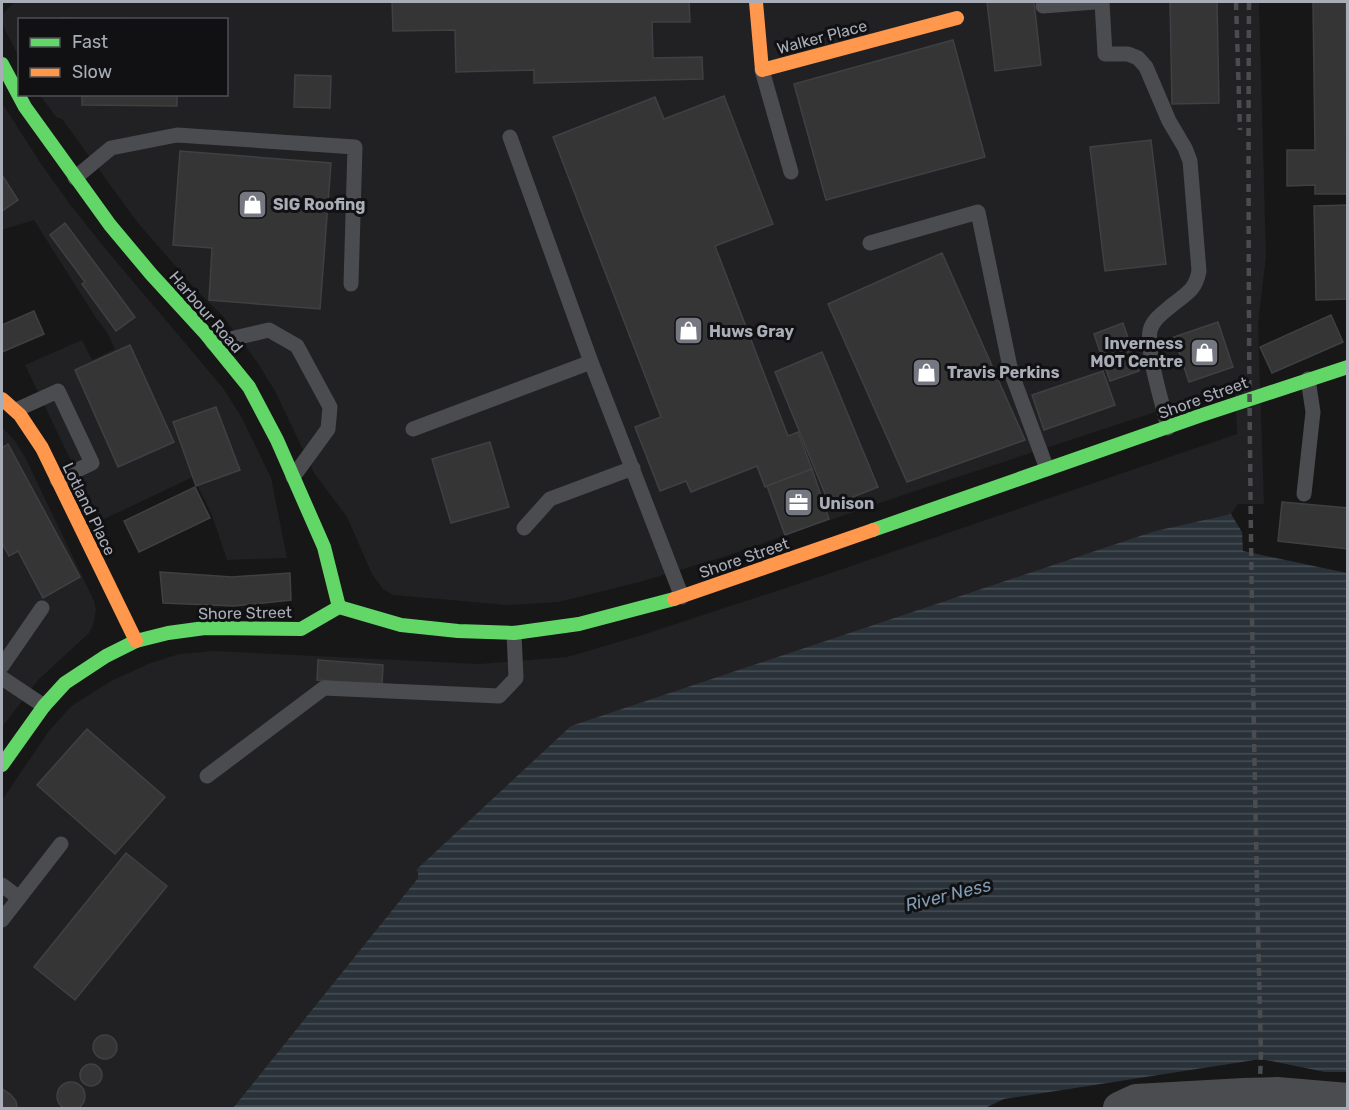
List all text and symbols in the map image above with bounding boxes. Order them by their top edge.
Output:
street label: Walker Place [775,16,869,58]
legend [18,18,228,96]
text: Fast [72,31,108,53]
text: Slow [72,61,112,83]
shop icon: SIG Roofing [236,188,268,220]
place label: SIG Roofing [273,195,365,214]
street label: Harbour Road [165,267,247,357]
shop icon: Huws Gray [672,315,704,347]
place label: Huws Gray [709,322,794,341]
place label: Inverness MOT Centre [1090,334,1183,371]
shop icon: Inverness MOT Centre [1188,336,1220,368]
shop icon: Travis Perkins [910,356,942,388]
place label: Travis Perkins [947,363,1060,382]
street label: Shore Street [1156,373,1250,423]
street label: Lotland Place [58,460,120,559]
office icon: Unison [782,487,814,519]
place label: Unison [819,494,874,513]
street label: Shore Street [696,534,792,582]
street label: Shore Street [198,603,292,623]
water label: River Ness [903,874,993,916]

